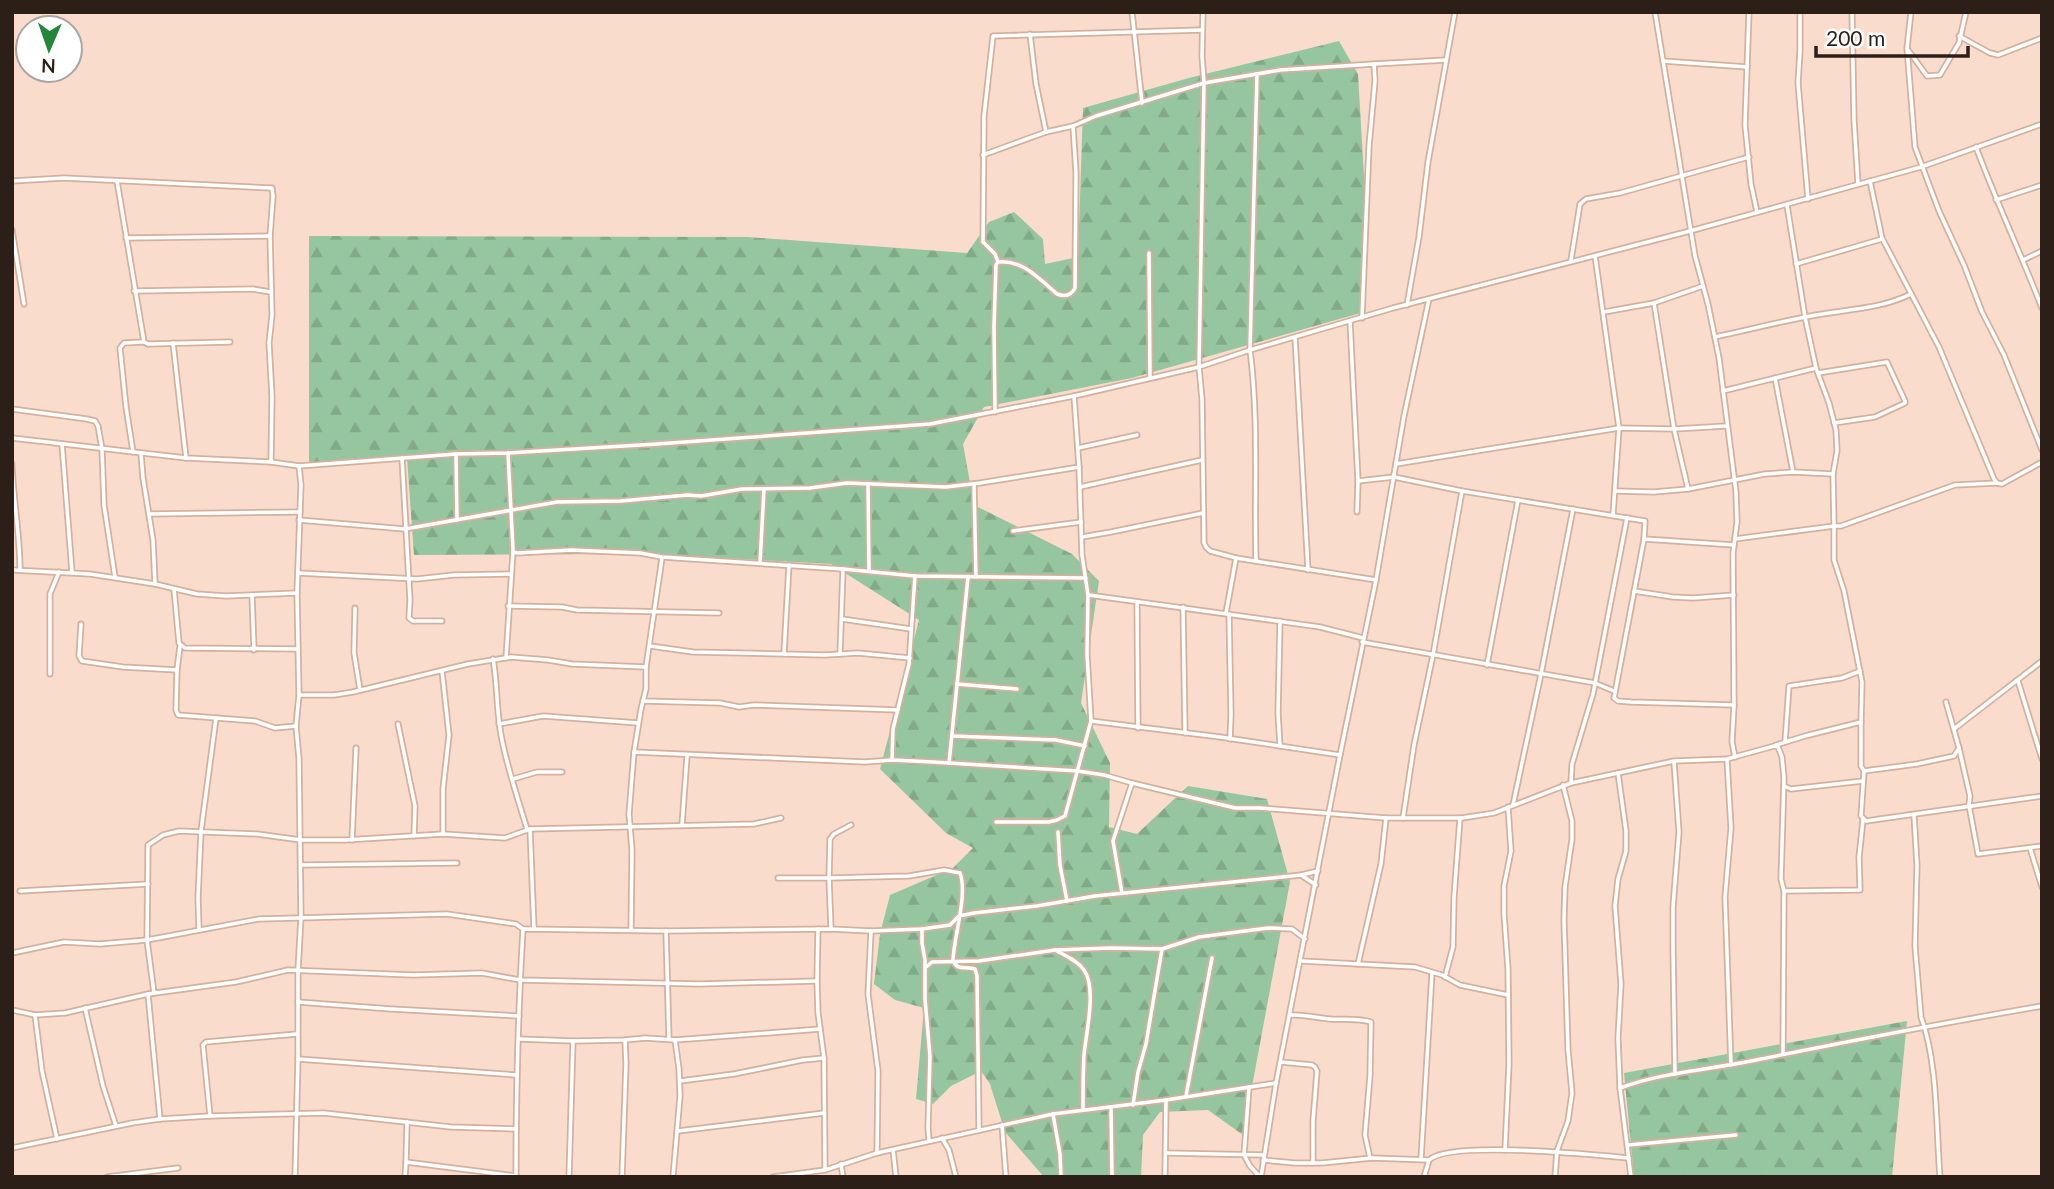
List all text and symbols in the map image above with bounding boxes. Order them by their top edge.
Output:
north arrow [14,14,84,84]
scale bar [1816,14,1968,58]
text: 200 m [1826,25,1885,50]
text: N [41,55,56,78]

